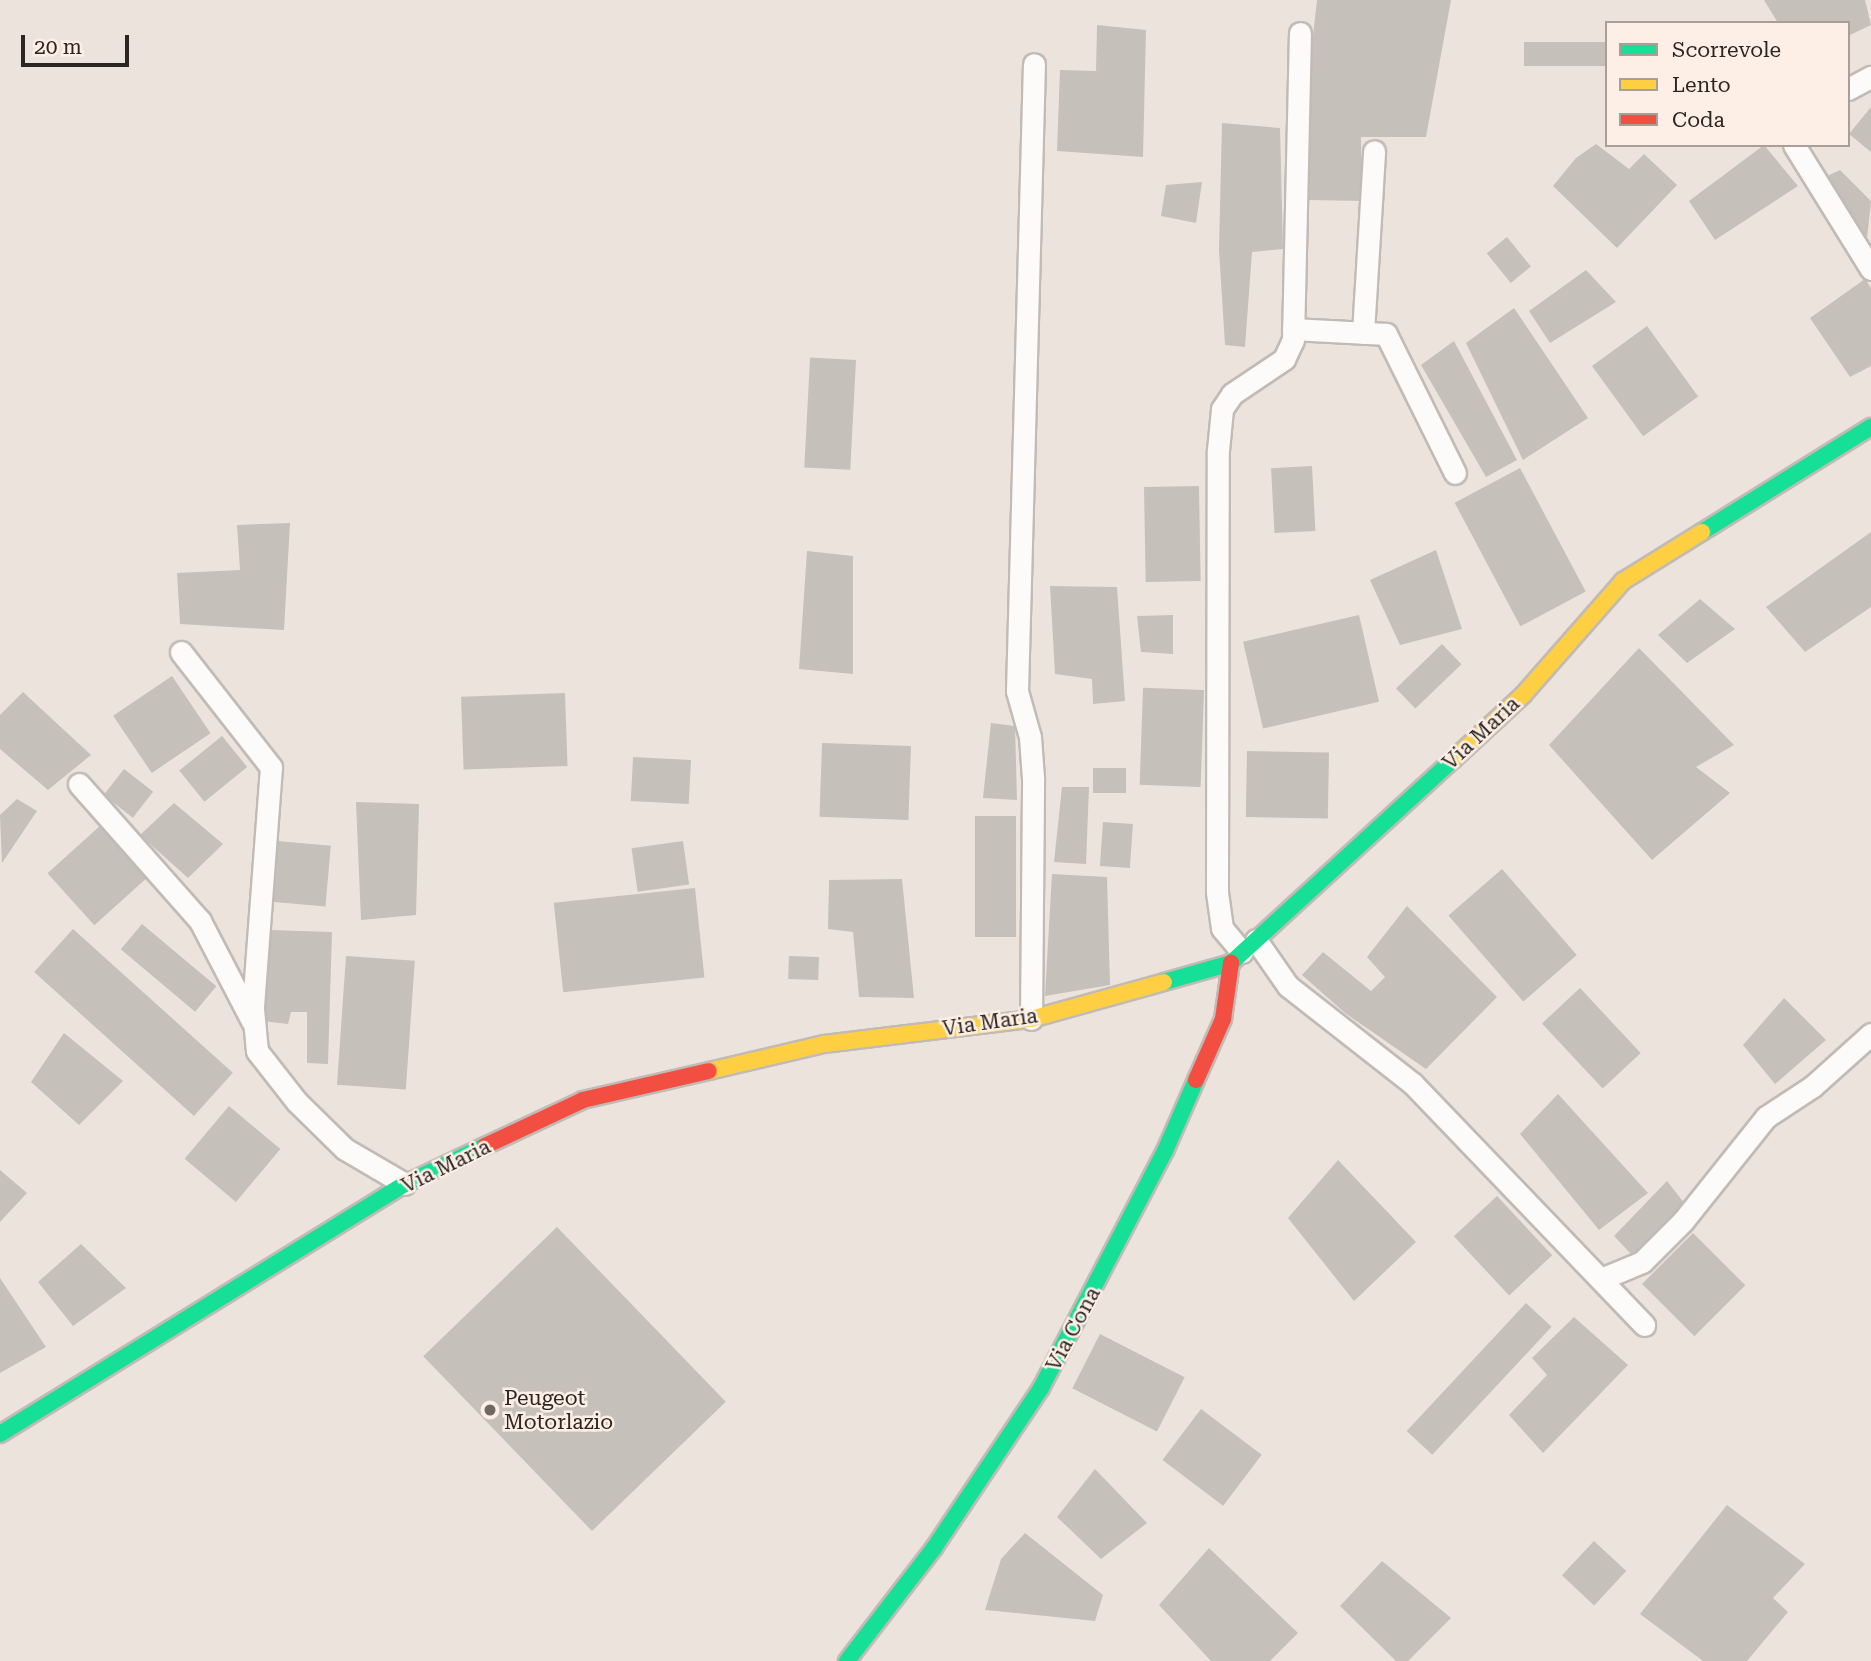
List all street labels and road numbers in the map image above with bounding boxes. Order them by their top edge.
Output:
street label: Via Maria [1437,691,1525,775]
street label: Via Maria [941,1003,1039,1041]
street label: Via Maria [397,1134,495,1198]
street label: Via Cona [1041,1283,1105,1375]

